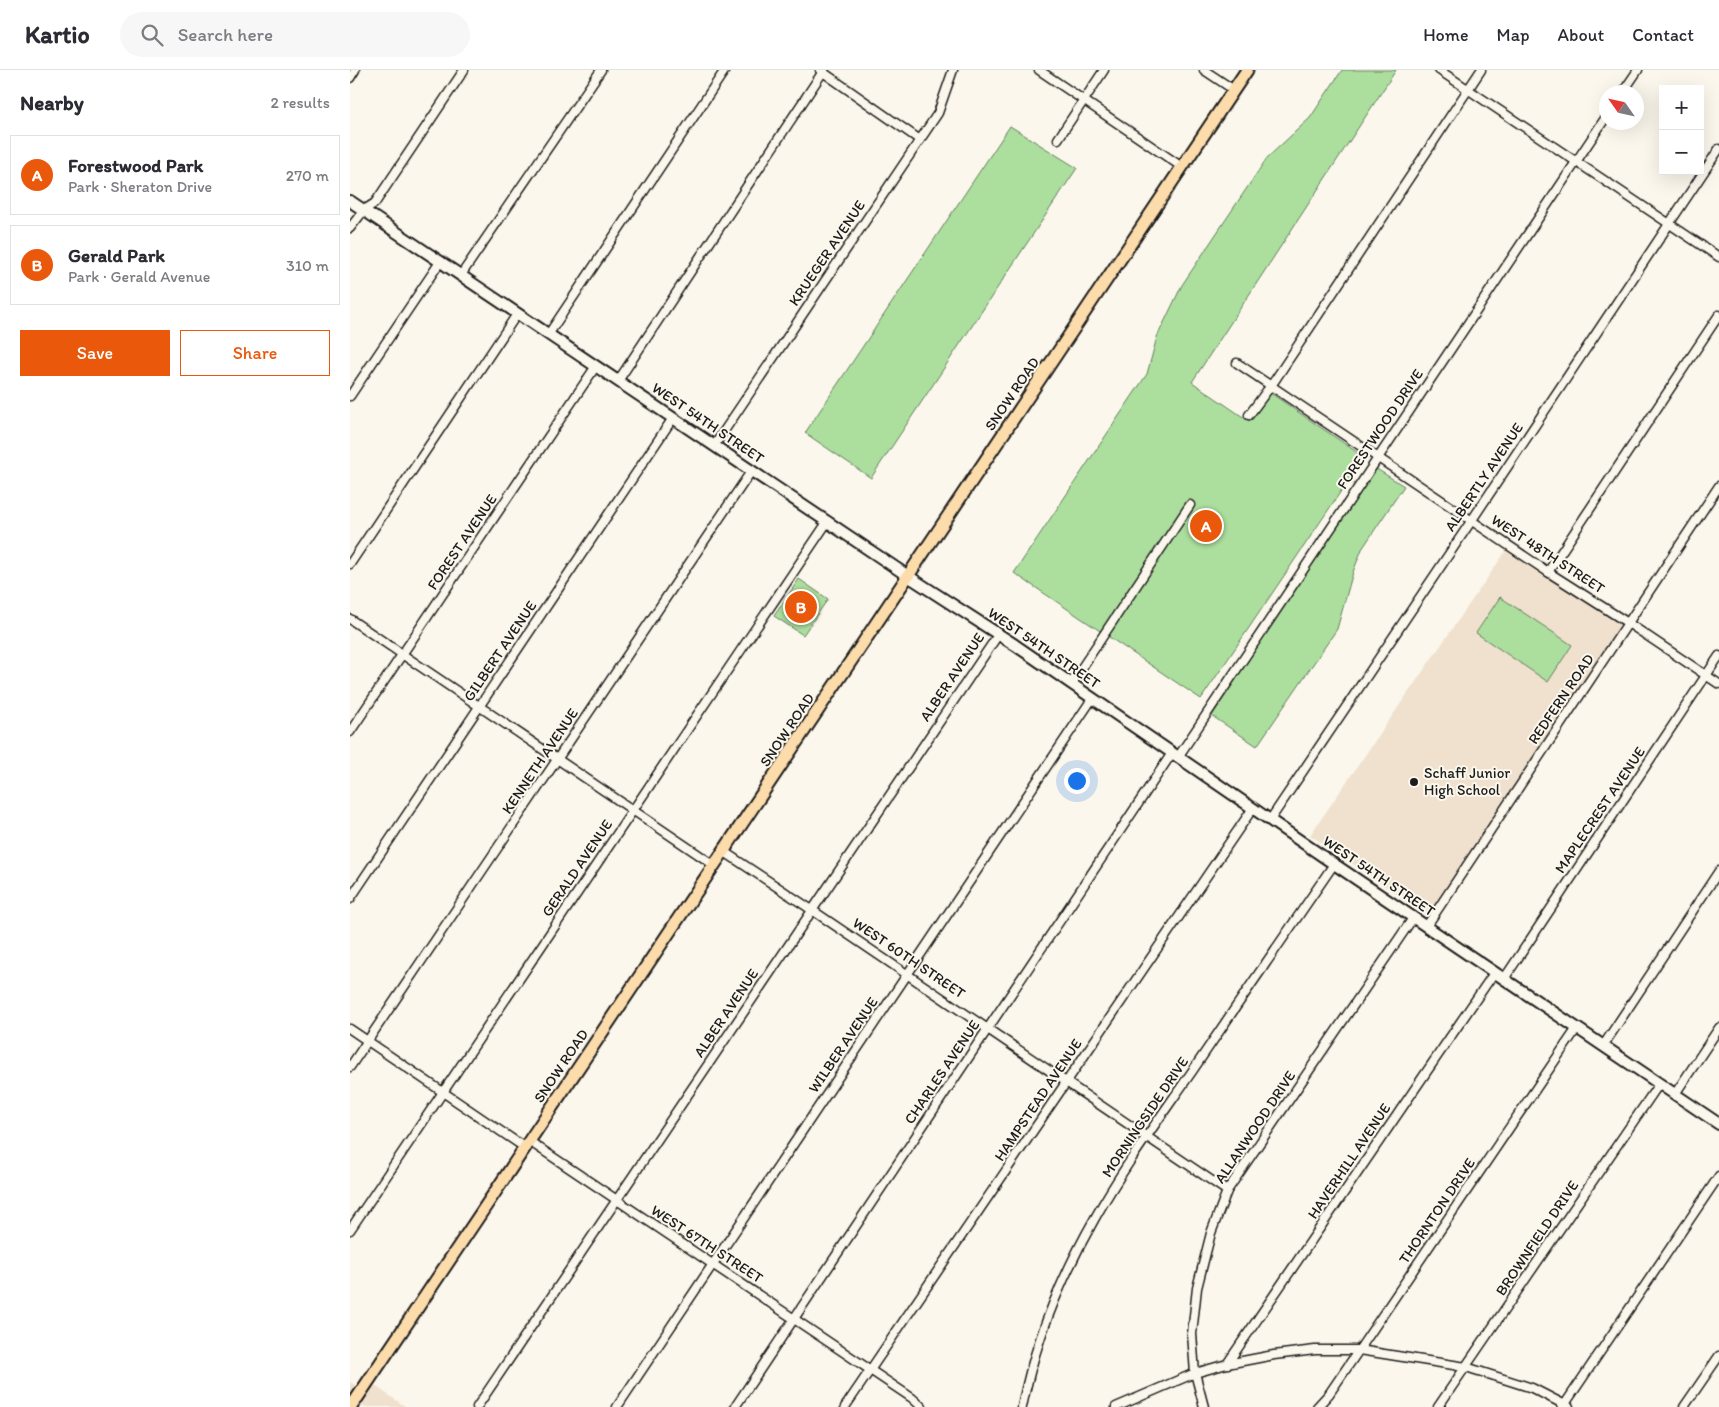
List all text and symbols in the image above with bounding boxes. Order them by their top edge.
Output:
search box [120,12,470,57]
text: Kartio [25,20,90,49]
icon: search [138,21,166,49]
text: Search here [178,23,273,46]
text: Home [1423,24,1469,46]
text: Map [1497,24,1530,46]
text: About [1558,24,1604,46]
text: Contact [1632,24,1694,46]
north arrow [1599,85,1644,130]
map controls [1659,85,1704,175]
button: + [1659,85,1704,130]
text: Nearby [20,90,84,115]
text: 2 results [270,93,330,112]
button: − [1659,130,1704,175]
text: Forestwood Park [68,154,203,177]
text: A [32,166,42,185]
text: 270 m [286,166,329,185]
text: Park · Sheraton Drive [68,177,212,196]
street label: KRUEGER AVENUE [785,197,869,309]
text: Gerald Park [68,244,165,267]
text: B [32,256,42,275]
text: 310 m [286,256,329,275]
text: Park · Gerald Avenue [68,267,210,286]
button: Save [20,330,170,376]
button: Share [180,330,330,376]
street label: SNOW ROAD [981,354,1043,434]
street label: FORESTWOOD DRIVE [1333,365,1427,493]
street label: WEST 54TH STREET [648,379,768,468]
street label: ALBERTLY AVENUE [1441,419,1527,535]
street label: FOREST AVENUE [423,491,501,593]
pin: A [1190,507,1222,545]
street label: WEST 48TH STREET [1488,511,1609,598]
pin: B [785,588,817,626]
street label: GILBERT AVENUE [460,597,540,705]
street label: WEST 54TH STREET [984,604,1104,693]
street label: ALBER AVENUE [916,629,988,725]
street label: REDFERN ROAD [1524,650,1598,748]
street label: SNOW ROAD [756,690,818,770]
street label: KENNETH AVENUE [498,705,582,817]
street label: MAPLECREST AVENUE [1551,743,1649,877]
place label: Schaff Junior High School [1424,764,1510,799]
your location [1064,768,1090,794]
marker: Schaff Junior High School [1408,776,1420,788]
street label: GERALD AVENUE [538,816,616,920]
street label: WEST 54TH STREET [1319,832,1439,921]
street label: WEST 60TH STREET [849,914,969,1003]
street label: ALBER AVENUE [690,965,762,1061]
street label: WILBER AVENUE [804,994,882,1096]
street label: CHARLES AVENUE [900,1016,984,1128]
street label: SNOW ROAD [530,1026,592,1106]
street label: HAMPSTEAD AVENUE [990,1035,1086,1165]
street label: MORNINGSIDE DRIVE [1098,1053,1192,1181]
street label: ALLANWOOD DRIVE [1211,1067,1299,1187]
street label: HAVERHILL AVENUE [1304,1100,1394,1222]
street label: THORNTON DRIVE [1395,1155,1479,1267]
street label: BROWNFIELD DRIVE [1492,1177,1582,1299]
street label: WEST 67TH STREET [648,1201,767,1287]

